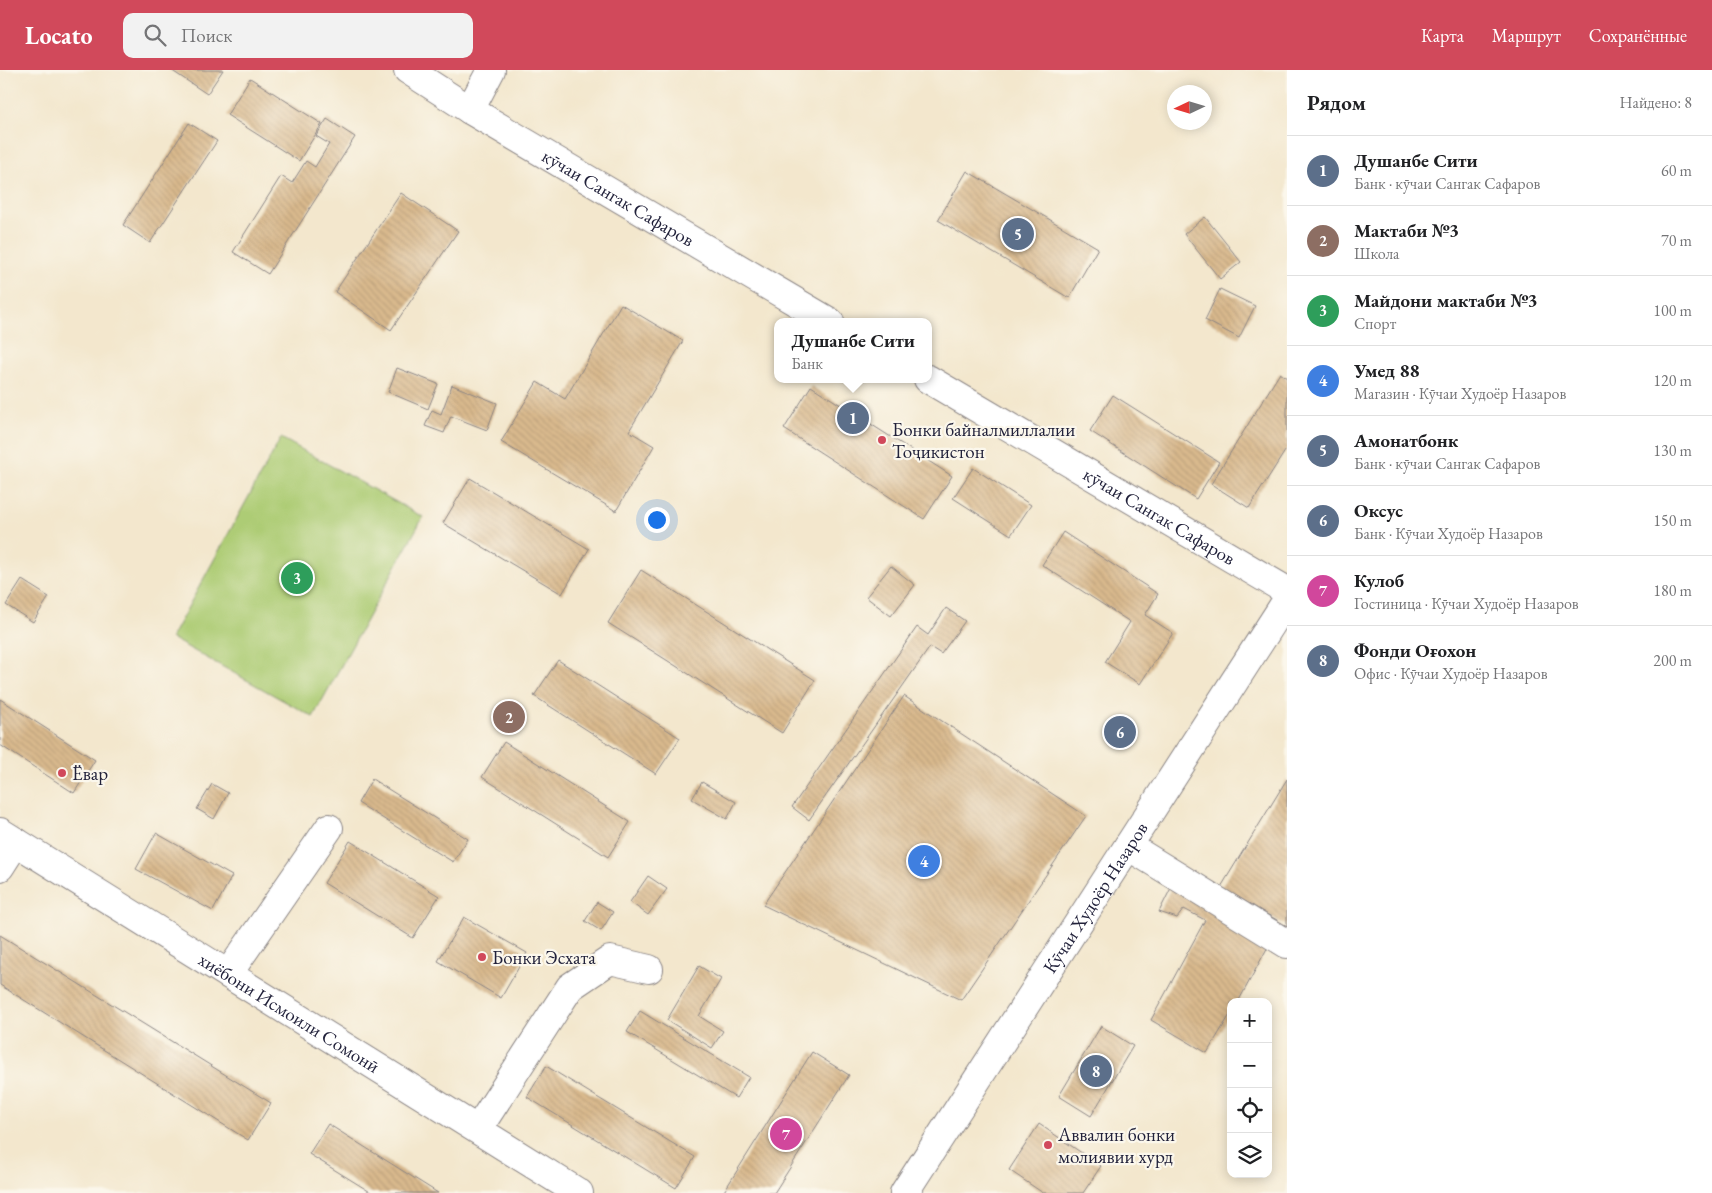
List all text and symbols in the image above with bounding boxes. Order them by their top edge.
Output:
search box [123,13,473,58]
text: Locato [25,20,93,51]
icon: search [141,21,169,49]
text: Поиск [181,23,232,48]
text: Карта [1421,24,1464,47]
text: Маршрут [1492,24,1561,47]
text: Сохранённые [1589,24,1687,47]
north arrow [1167,85,1212,130]
text: Рядом [1307,89,1366,116]
text: Найдено: 8 [1620,92,1692,113]
street label: кӯчаи Сангак Сафаров [538,143,699,252]
text: Душанбе Сити [1354,148,1478,173]
text: 1 [1319,160,1327,181]
text: 60 m [1661,160,1692,181]
text: Банк · кӯчаи Сангак Сафаров [1354,173,1540,194]
pin: 5 [1002,215,1034,253]
text: Мактаби №3 [1354,218,1459,243]
text: 2 [1319,230,1327,251]
text: 70 m [1661,230,1692,251]
text: Школа [1354,243,1399,264]
text: Майдони мактаби №3 [1354,288,1538,313]
text: 3 [1319,300,1327,321]
text: 100 m [1653,300,1692,321]
text: Спорт [1354,313,1396,334]
popup [774,318,932,383]
text: Душанбе Сити [791,328,915,353]
text: Банк [791,353,823,374]
text: Умед 88 [1354,358,1420,383]
text: 4 [1319,370,1327,391]
text: 120 m [1653,370,1692,391]
text: Магазин · Кӯчаи Худоёр Назаров [1354,383,1566,404]
pin: 1 [837,399,869,437]
place label: Бонки байналмиллалии Тоҷикистон [892,417,1075,464]
text: Амонатбонк [1354,428,1458,453]
marker: Бонки байналмиллалии Тоҷикистон [876,434,888,446]
text: 5 [1319,440,1327,461]
text: 130 m [1653,440,1692,461]
text: Банк · кӯчаи Сангак Сафаров [1354,453,1540,474]
street label: кӯчаи Сангак Сафаров [1079,462,1240,571]
text: Оксус [1354,498,1403,523]
your location [644,507,670,533]
text: 6 [1319,510,1327,531]
text: 150 m [1653,510,1692,531]
text: Банк · Кӯчаи Худоёр Назаров [1354,523,1543,544]
pin: 3 [281,559,313,597]
text: Кулоб [1354,568,1404,593]
text: 7 [1319,580,1327,601]
text: 180 m [1653,580,1692,601]
text: Гостиница · Кӯчаи Худоёр Назаров [1354,593,1579,614]
text: Фонди Оғохон [1354,638,1476,663]
text: 8 [1319,650,1327,671]
text: 200 m [1653,650,1692,671]
text: Офис · Кӯчаи Худоёр Назаров [1354,663,1548,684]
pin: 2 [493,698,525,736]
pin: 6 [1104,713,1136,751]
place label: Ёвар [72,761,108,786]
marker: Ёвар [56,767,68,779]
street label: Кӯчаи Худоёр Назаров [1037,817,1153,978]
pin: 4 [908,842,940,880]
place label: Бонки Эсхата [492,945,596,970]
street label: хиёбони Исмоили Сомонӣ [194,947,384,1079]
marker: Бонки Эсхата [476,951,488,963]
map controls [1227,998,1272,1178]
button: + [1227,998,1272,1043]
button: − [1227,1043,1272,1088]
pin: 8 [1080,1052,1112,1090]
button: locate [1227,1088,1272,1133]
pin: 7 [770,1115,802,1153]
place label: Аввалин бонки молиявии хурд [1057,1122,1175,1169]
button: layers [1227,1133,1272,1178]
marker: Аввалин бонки молиявии хурд [1042,1139,1054,1151]

